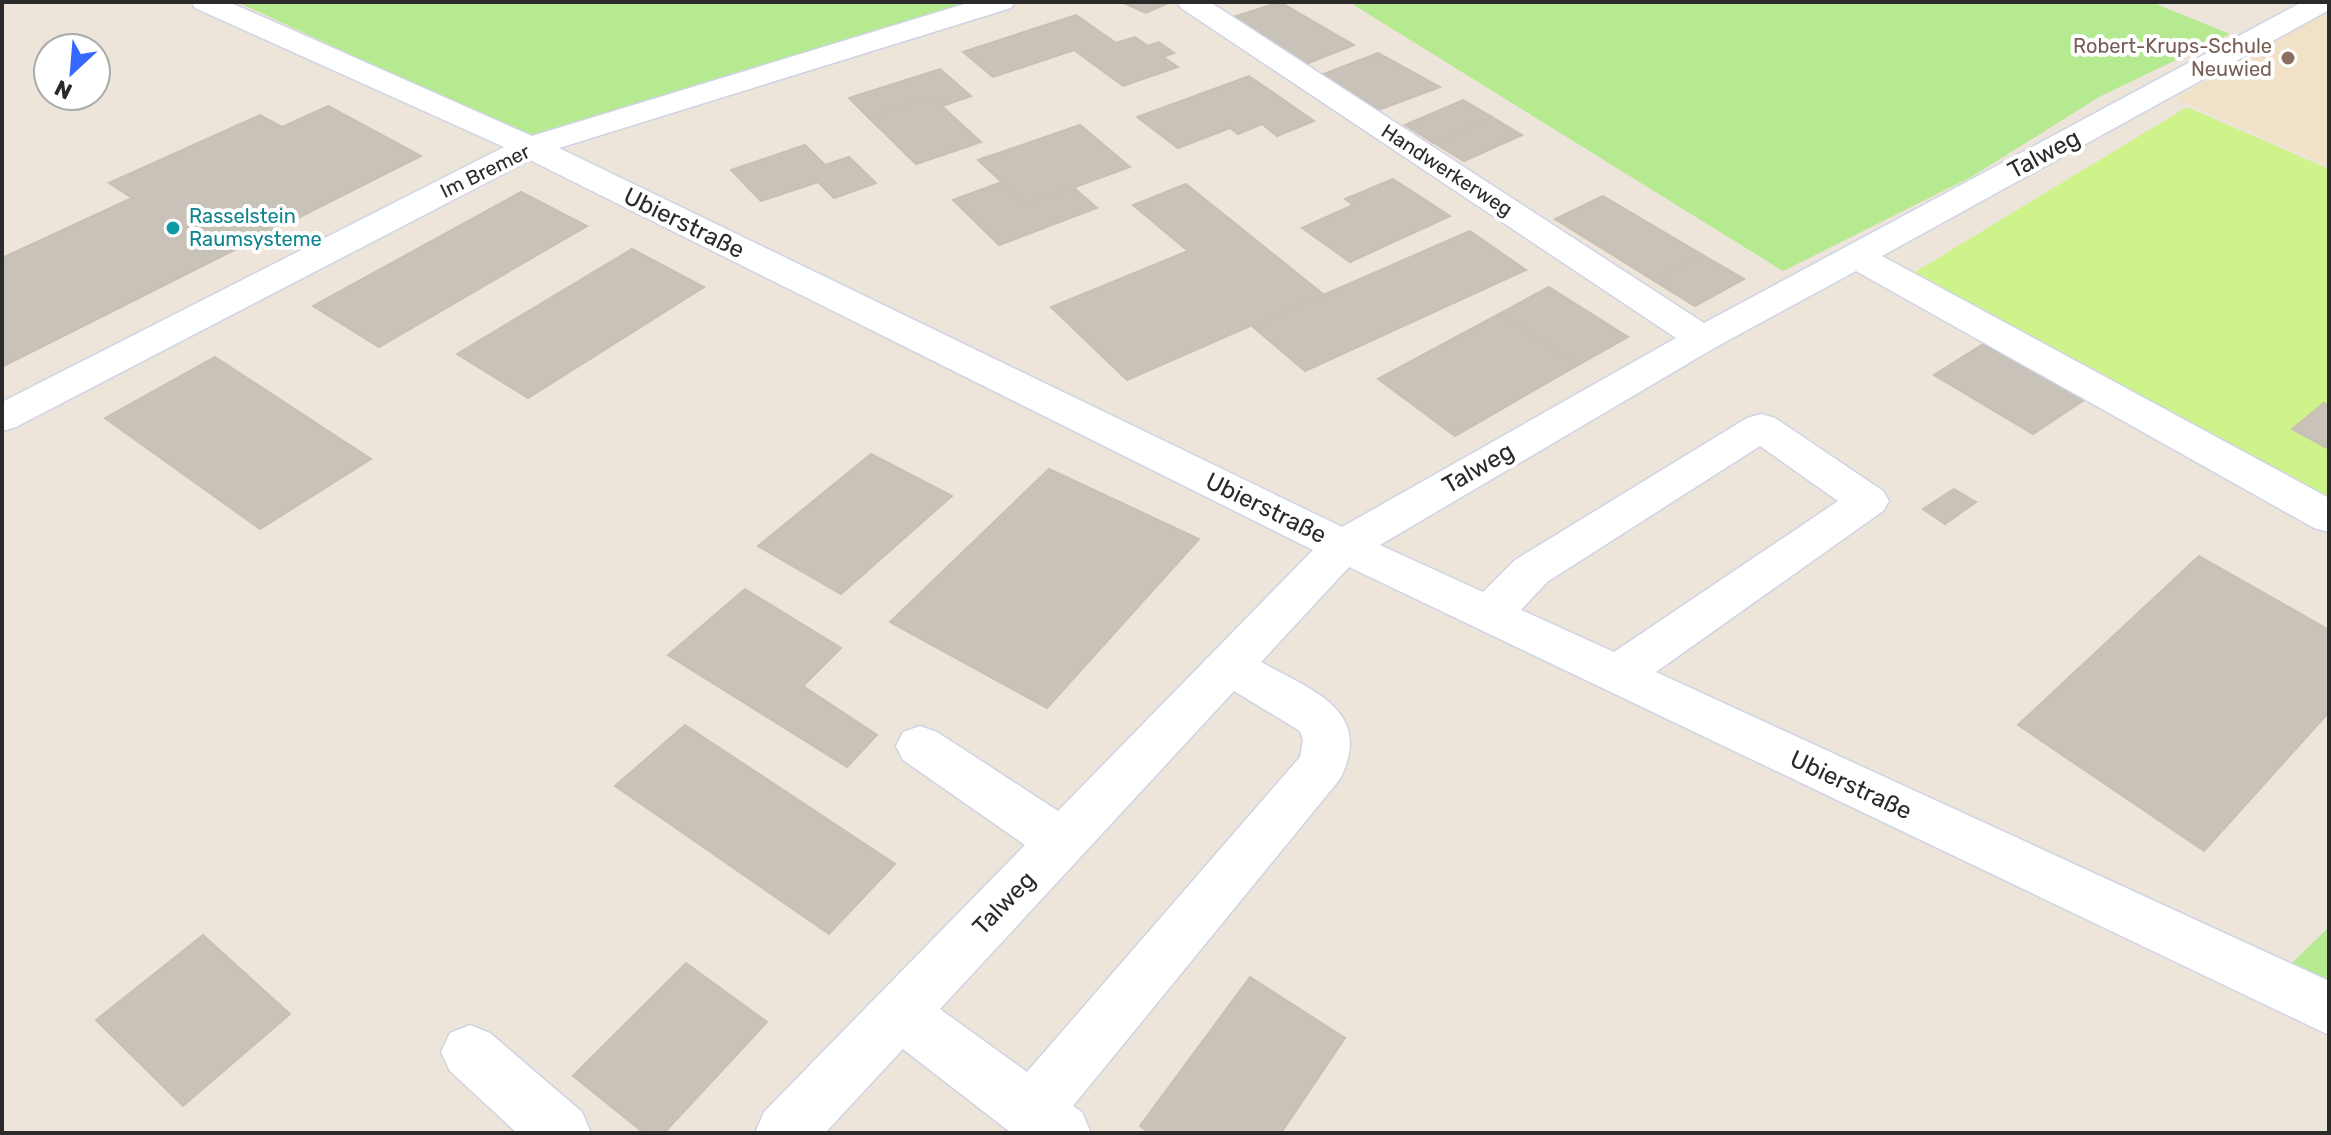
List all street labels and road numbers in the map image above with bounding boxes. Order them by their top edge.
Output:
street label: Handwerkerweg [1377,119,1517,221]
street label: Talweg [2003,123,2085,185]
street label: Im Bremer [436,139,534,203]
street label: Ubierstraße [619,182,749,264]
street label: Talweg [1437,437,1519,499]
street label: Ubierstraße [1201,467,1331,549]
street label: Ubierstraße [1786,745,1916,825]
street label: Talweg [967,865,1041,941]

